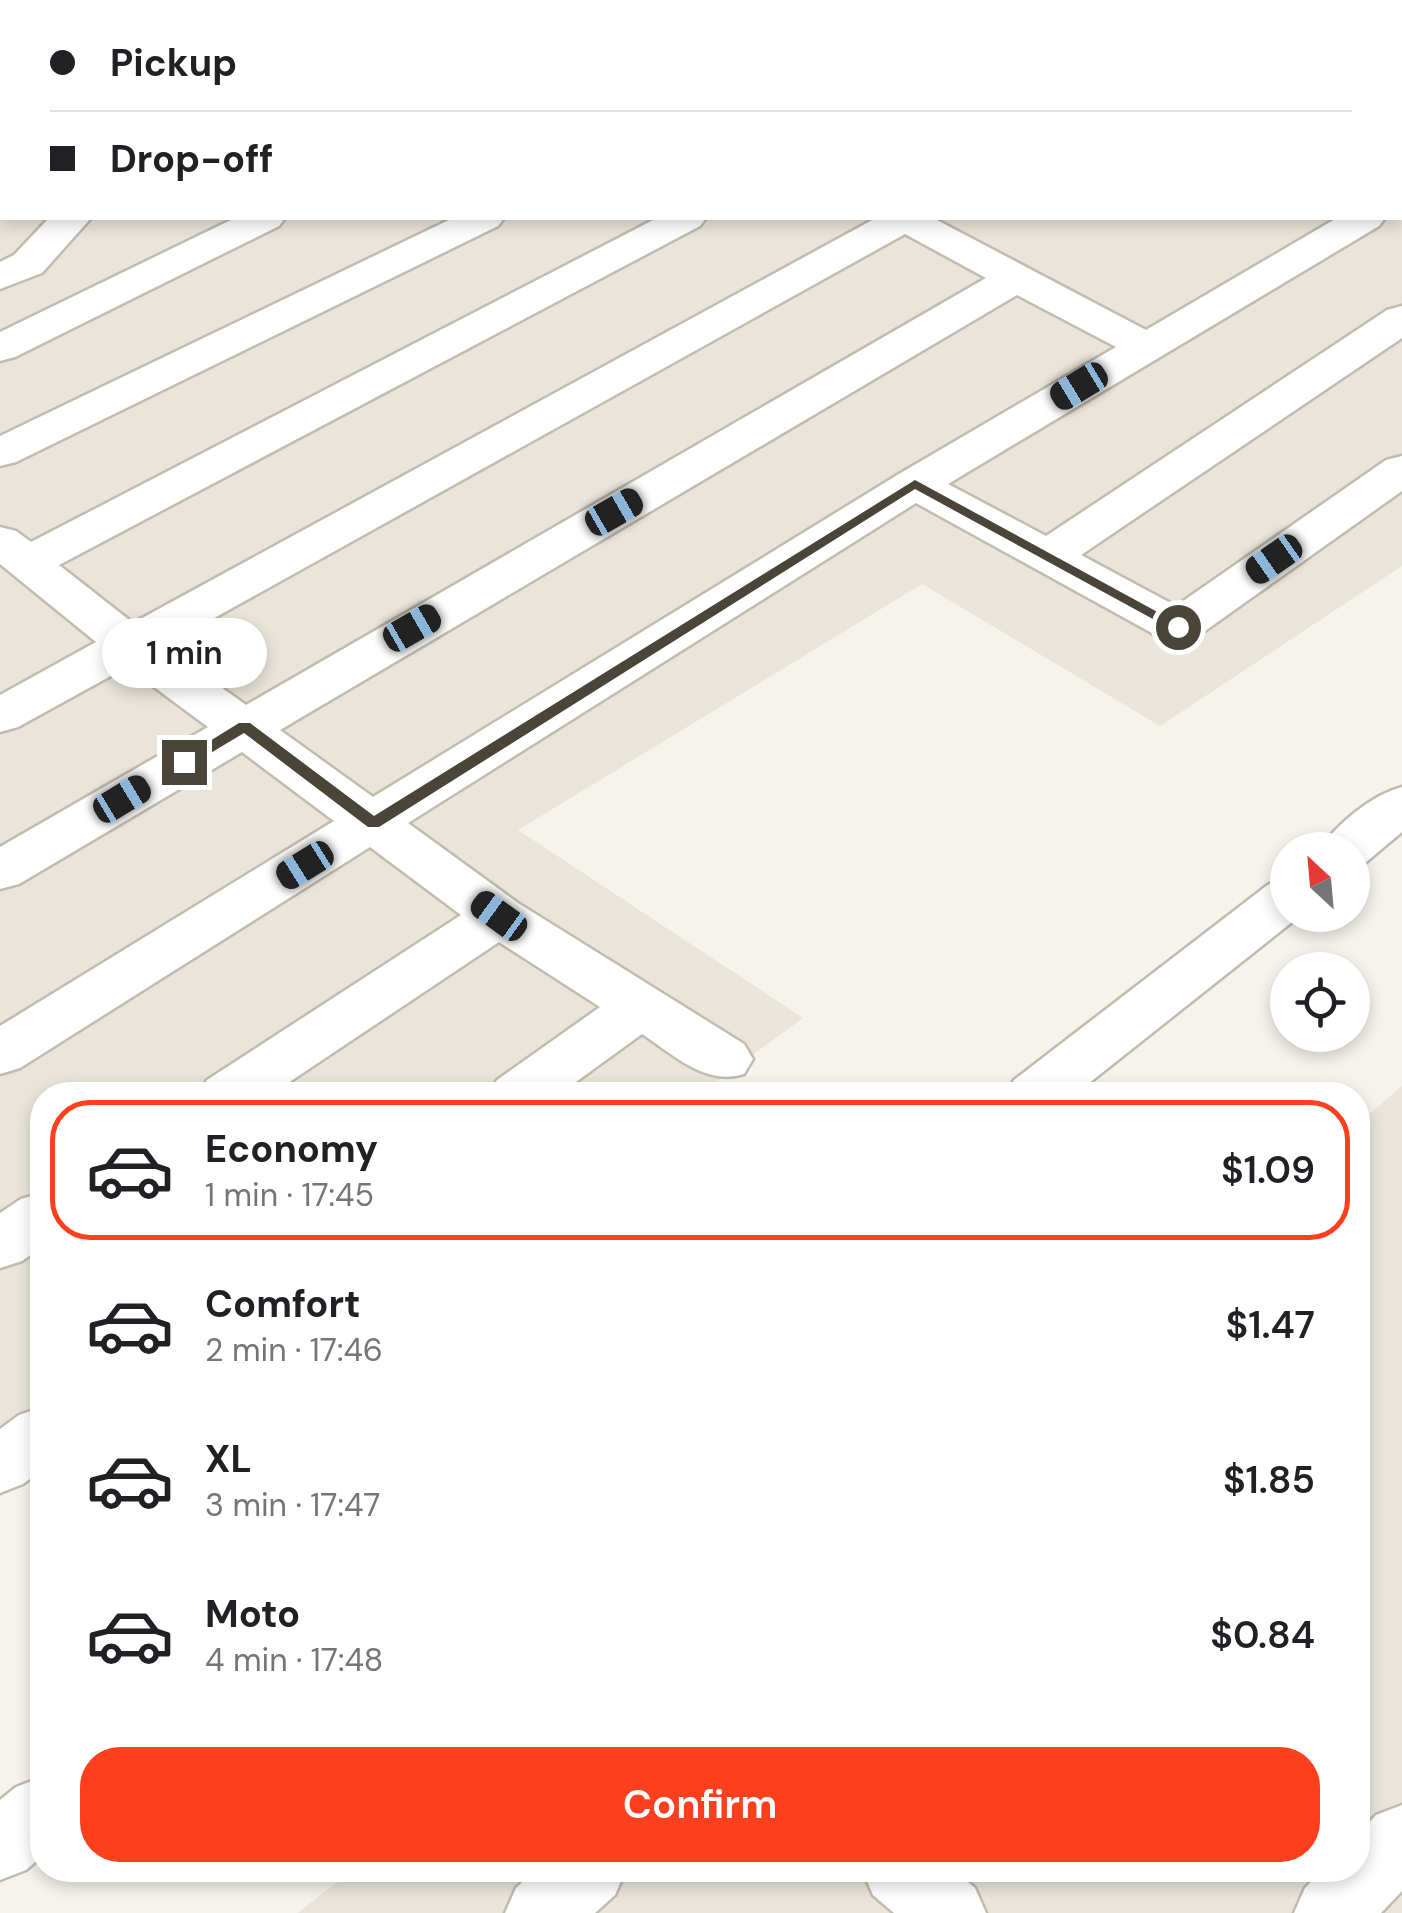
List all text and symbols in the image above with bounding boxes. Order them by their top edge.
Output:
text: Pickup [110,38,237,88]
text: Drop-off [110,134,273,184]
car [1046,358,1112,414]
car [581,484,647,540]
car [1241,530,1307,588]
car [379,600,445,656]
route start [1156,605,1201,650]
callout: 1 min [101,617,266,687]
text: 1 min [146,632,223,674]
route end [162,740,207,785]
car [89,771,155,827]
north arrow [1270,832,1370,932]
map controls [1270,832,1370,1052]
car [272,836,338,894]
car [466,886,532,946]
button: locate [1270,952,1370,1052]
text: Economy [205,1124,378,1174]
icon: car [85,1125,175,1215]
text: $1.09 [1221,1145,1315,1195]
text: 1 min · 17:45 [205,1174,374,1216]
text: Comfort [205,1279,361,1329]
icon: car [85,1280,175,1370]
text: $1.47 [1226,1300,1315,1350]
text: 2 min · 17:46 [205,1329,383,1371]
text: XL [205,1434,252,1484]
icon: car [85,1435,175,1525]
text: $1.85 [1223,1455,1315,1505]
text: 3 min · 17:47 [205,1484,380,1526]
text: Moto [205,1589,300,1639]
icon: car [85,1590,175,1680]
text: $0.84 [1210,1610,1315,1660]
text: 4 min · 17:48 [205,1639,383,1681]
button: Confirm [80,1747,1320,1862]

